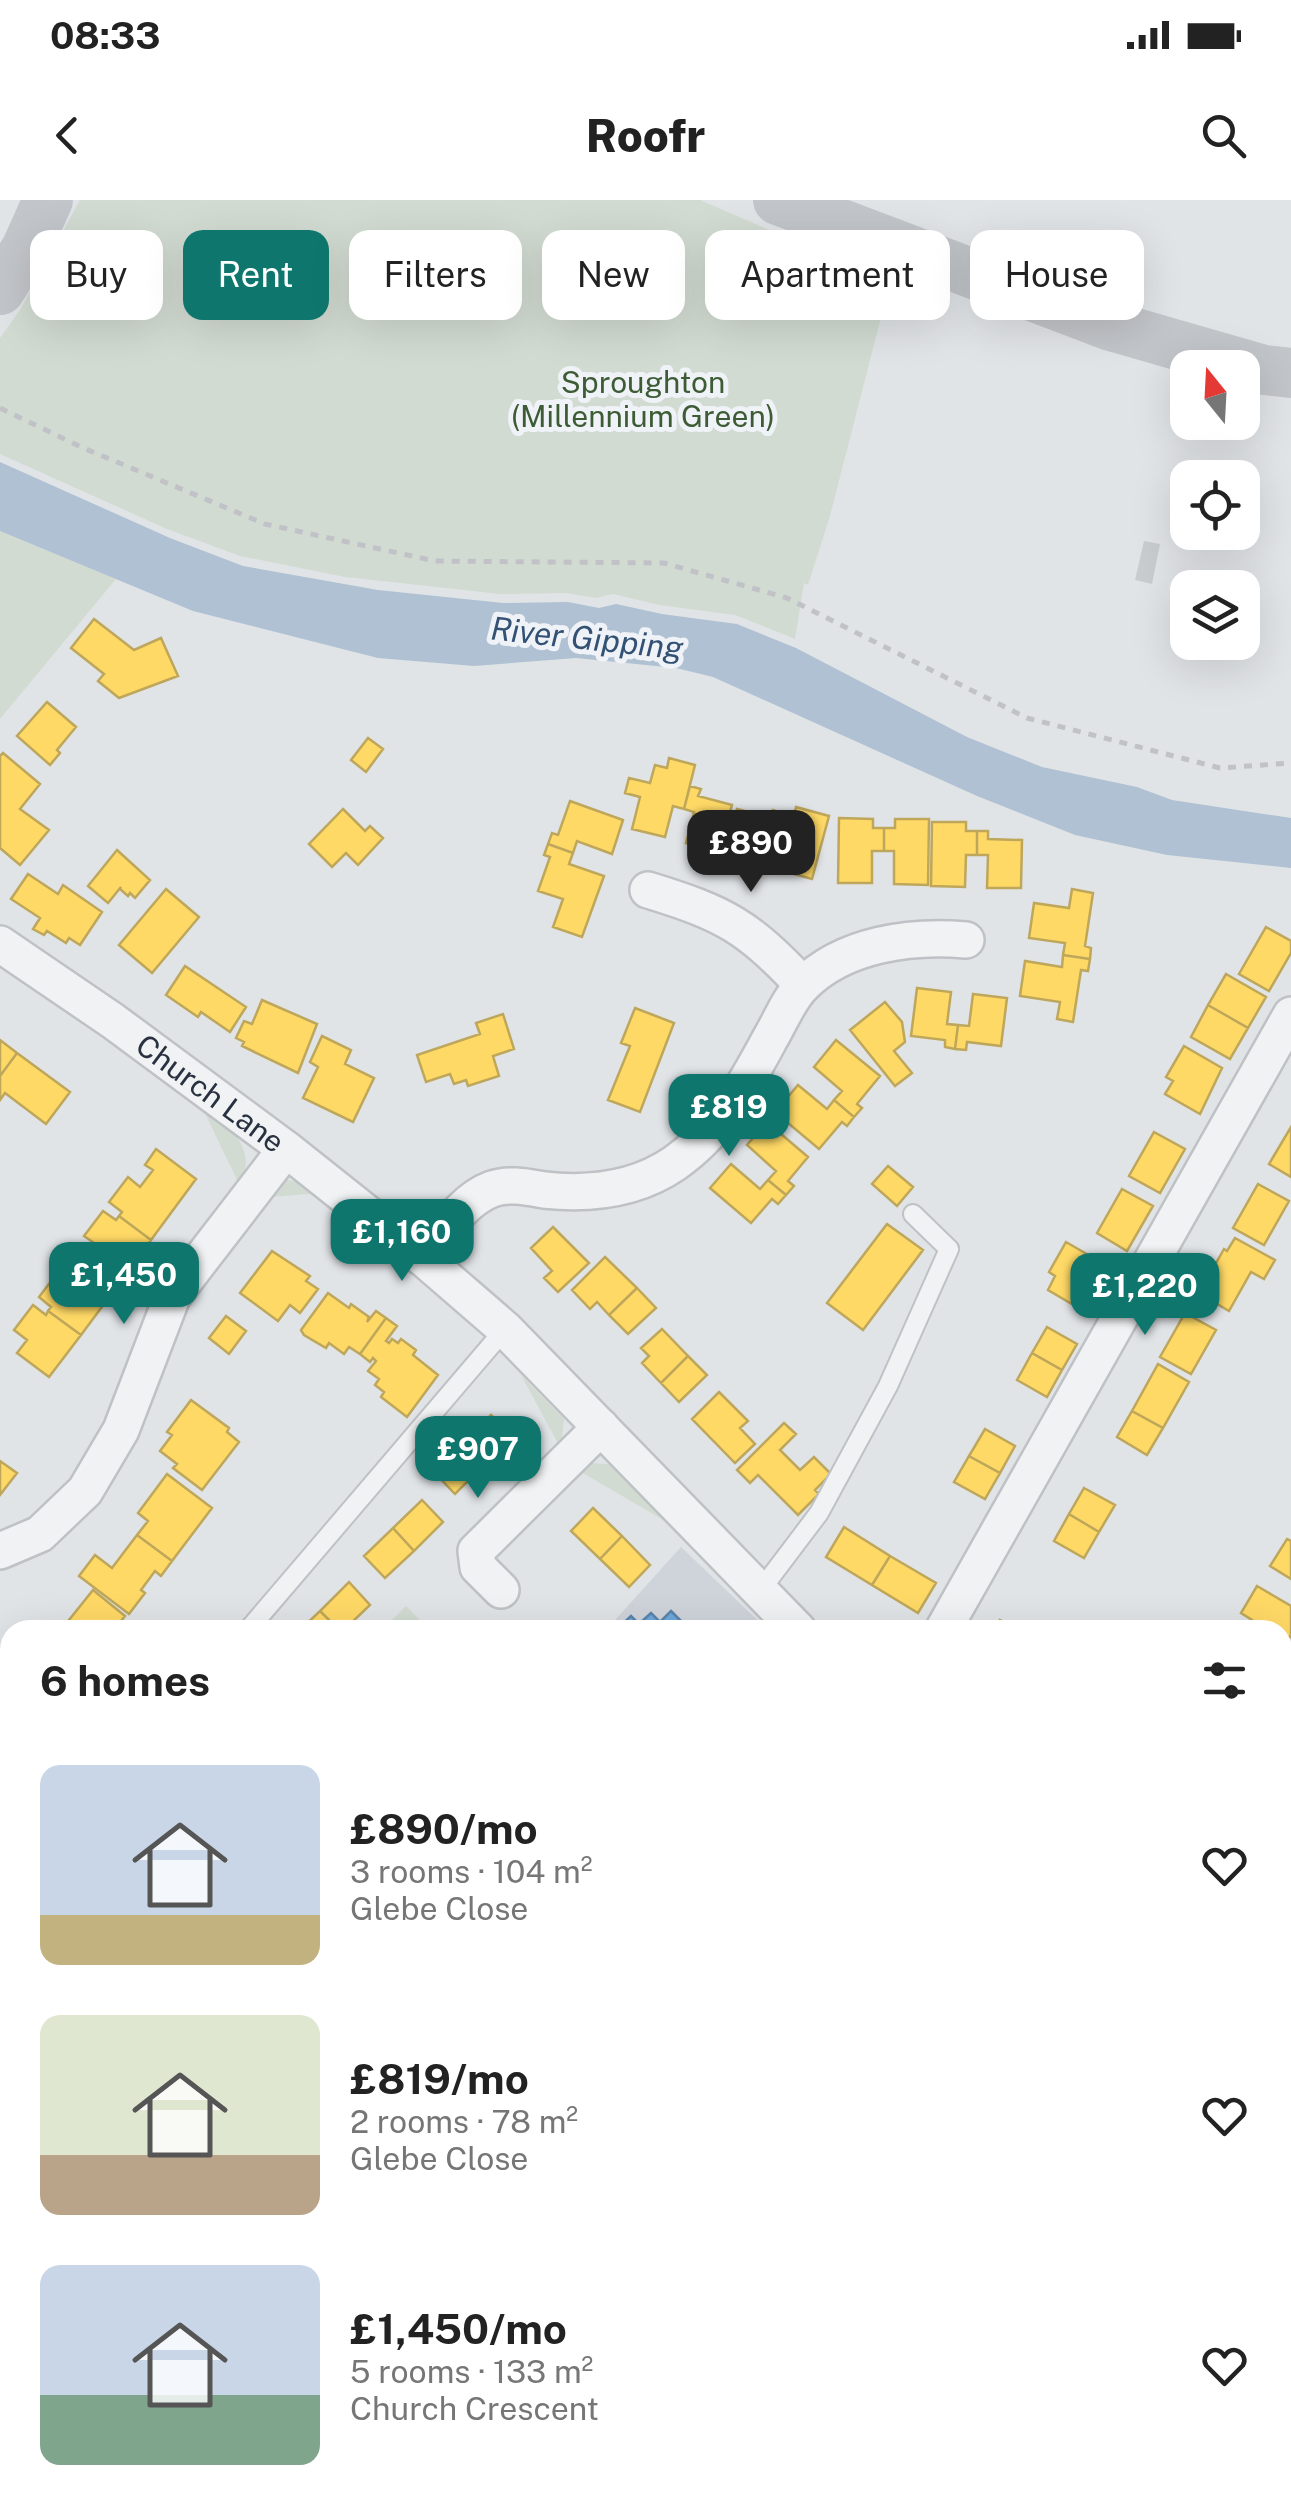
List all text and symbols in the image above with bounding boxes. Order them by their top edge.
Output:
text: 08:33 [50,13,161,58]
icon: back [40,108,95,163]
icon: search [1196,108,1251,163]
text: Roofr [586,109,705,162]
chip: Buy [30,230,163,320]
chip: Rent [183,230,329,320]
chip: Filters [349,230,522,320]
chip: New [542,230,685,320]
chip: Apartment [705,230,950,320]
chip: House [970,230,1144,320]
north arrow [1170,350,1260,440]
map controls [1170,350,1260,660]
park label: Sproughton (Millennium Green) [511,364,775,434]
button: locate [1170,460,1260,550]
button: layers [1170,570,1260,660]
water label: River Gipping [489,609,685,667]
pin: £890 [692,810,810,895]
text: £890 [709,824,793,861]
street label: Church Lane [129,1026,292,1160]
pin: £819 [670,1074,788,1159]
text: £819 [691,1088,768,1125]
pin: £1,160 [321,1199,483,1284]
text: £1,160 [353,1213,451,1250]
pin: £1,450 [43,1242,205,1327]
pin: £1,220 [1064,1253,1226,1338]
text: £1,450 [71,1256,177,1293]
text: £1,220 [1092,1267,1198,1304]
pin: £907 [419,1416,537,1501]
text: £907 [437,1430,519,1467]
icon: filters [1197,1653,1252,1708]
text: 6 homes [40,1656,210,1705]
text: £890/mo [350,1804,538,1853]
icon: home [120,1805,240,1925]
icon: heart [1197,1838,1252,1893]
text: 3 rooms · 104 m² [350,1853,593,1890]
text: Glebe Close [350,1890,529,1927]
text: £819/mo [350,2054,529,2103]
icon: home [120,2055,240,2175]
icon: heart [1197,2088,1252,2143]
text: 2 rooms · 78 m² [350,2103,578,2140]
text: Glebe Close [350,2140,529,2177]
text: £1,450/mo [350,2304,567,2353]
icon: home [120,2305,240,2425]
icon: heart [1197,2338,1252,2393]
text: 5 rooms · 133 m² [350,2353,593,2390]
text: Church Crescent [350,2390,599,2427]

